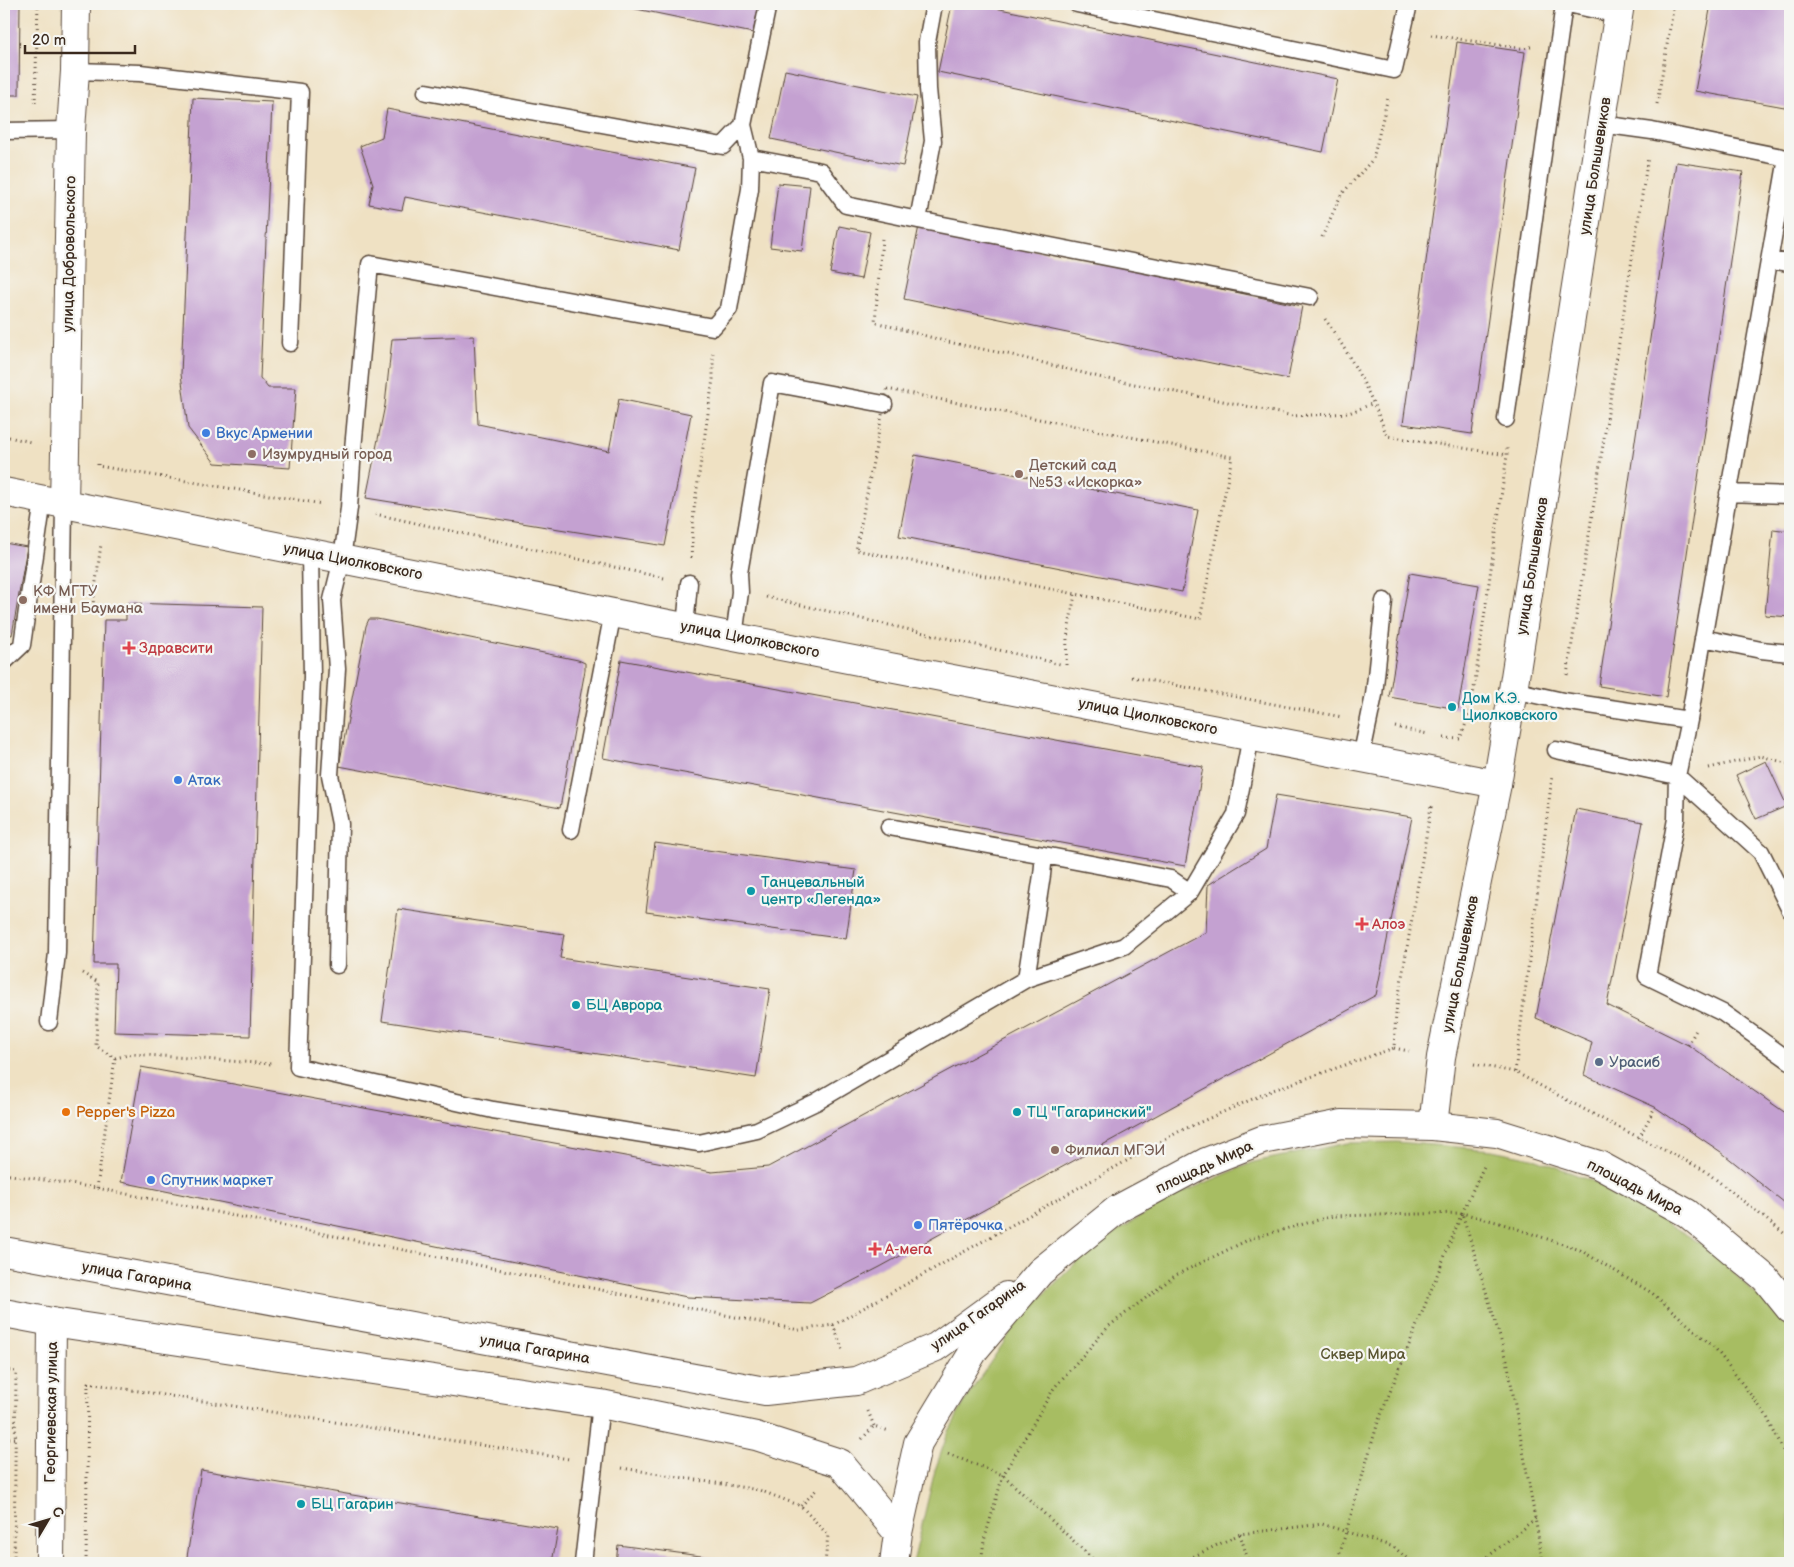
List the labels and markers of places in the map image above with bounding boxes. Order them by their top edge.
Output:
place label: Вкус Армении [216,424,313,443]
marker: Вкус Армении [200,427,212,439]
place label: Изумрудный город [262,445,392,464]
marker: Изумрудный город [246,448,258,460]
place label: Детский сад №53 «Искорка» [1029,456,1142,492]
marker: Детский сад №53 «Искорка» [1013,468,1025,480]
place label: КФ МГТУ имени Баумана [33,582,143,618]
marker: КФ МГТУ имени Баумана [17,594,29,606]
place label: Здравсити [139,639,213,658]
marker: Здравсити [123,642,135,654]
place label: Дом К.Э. Циолковского [1462,689,1558,725]
marker: Дом К.Э. Циолковского [1446,701,1458,713]
place label: Атак [187,771,221,790]
marker: Атак [172,774,184,786]
place label: Танцевальный центр «Легенда» [761,873,881,909]
marker: Танцевальный центр «Легенда» [745,885,757,897]
place label: Алоэ [1371,915,1405,934]
marker: Алоэ [1356,918,1368,930]
place label: БЦ Аврора [586,996,663,1015]
marker: БЦ Аврора [570,999,582,1011]
place label: Урасиб [1609,1053,1660,1072]
marker: Урасиб [1593,1056,1605,1068]
place label: Pepper's Pizza [76,1103,175,1122]
place label: ТЦ "Гагаринский" [1027,1103,1152,1122]
marker: Pepper's Pizza [60,1106,72,1118]
marker: ТЦ "Гагаринский" [1011,1106,1023,1118]
place label: Филиал МГЭИ [1065,1141,1165,1160]
marker: Филиал МГЭИ [1049,1144,1061,1156]
place label: Спутник маркет [161,1171,273,1190]
marker: Спутник маркет [145,1174,157,1186]
place label: Пятёрочка [928,1216,1003,1235]
marker: Пятёрочка [912,1219,924,1231]
place label: А-мега [884,1240,932,1259]
marker: А-мега [869,1243,881,1255]
place label: БЦ Гагарин [311,1495,394,1514]
marker: БЦ Гагарин [295,1498,307,1510]

